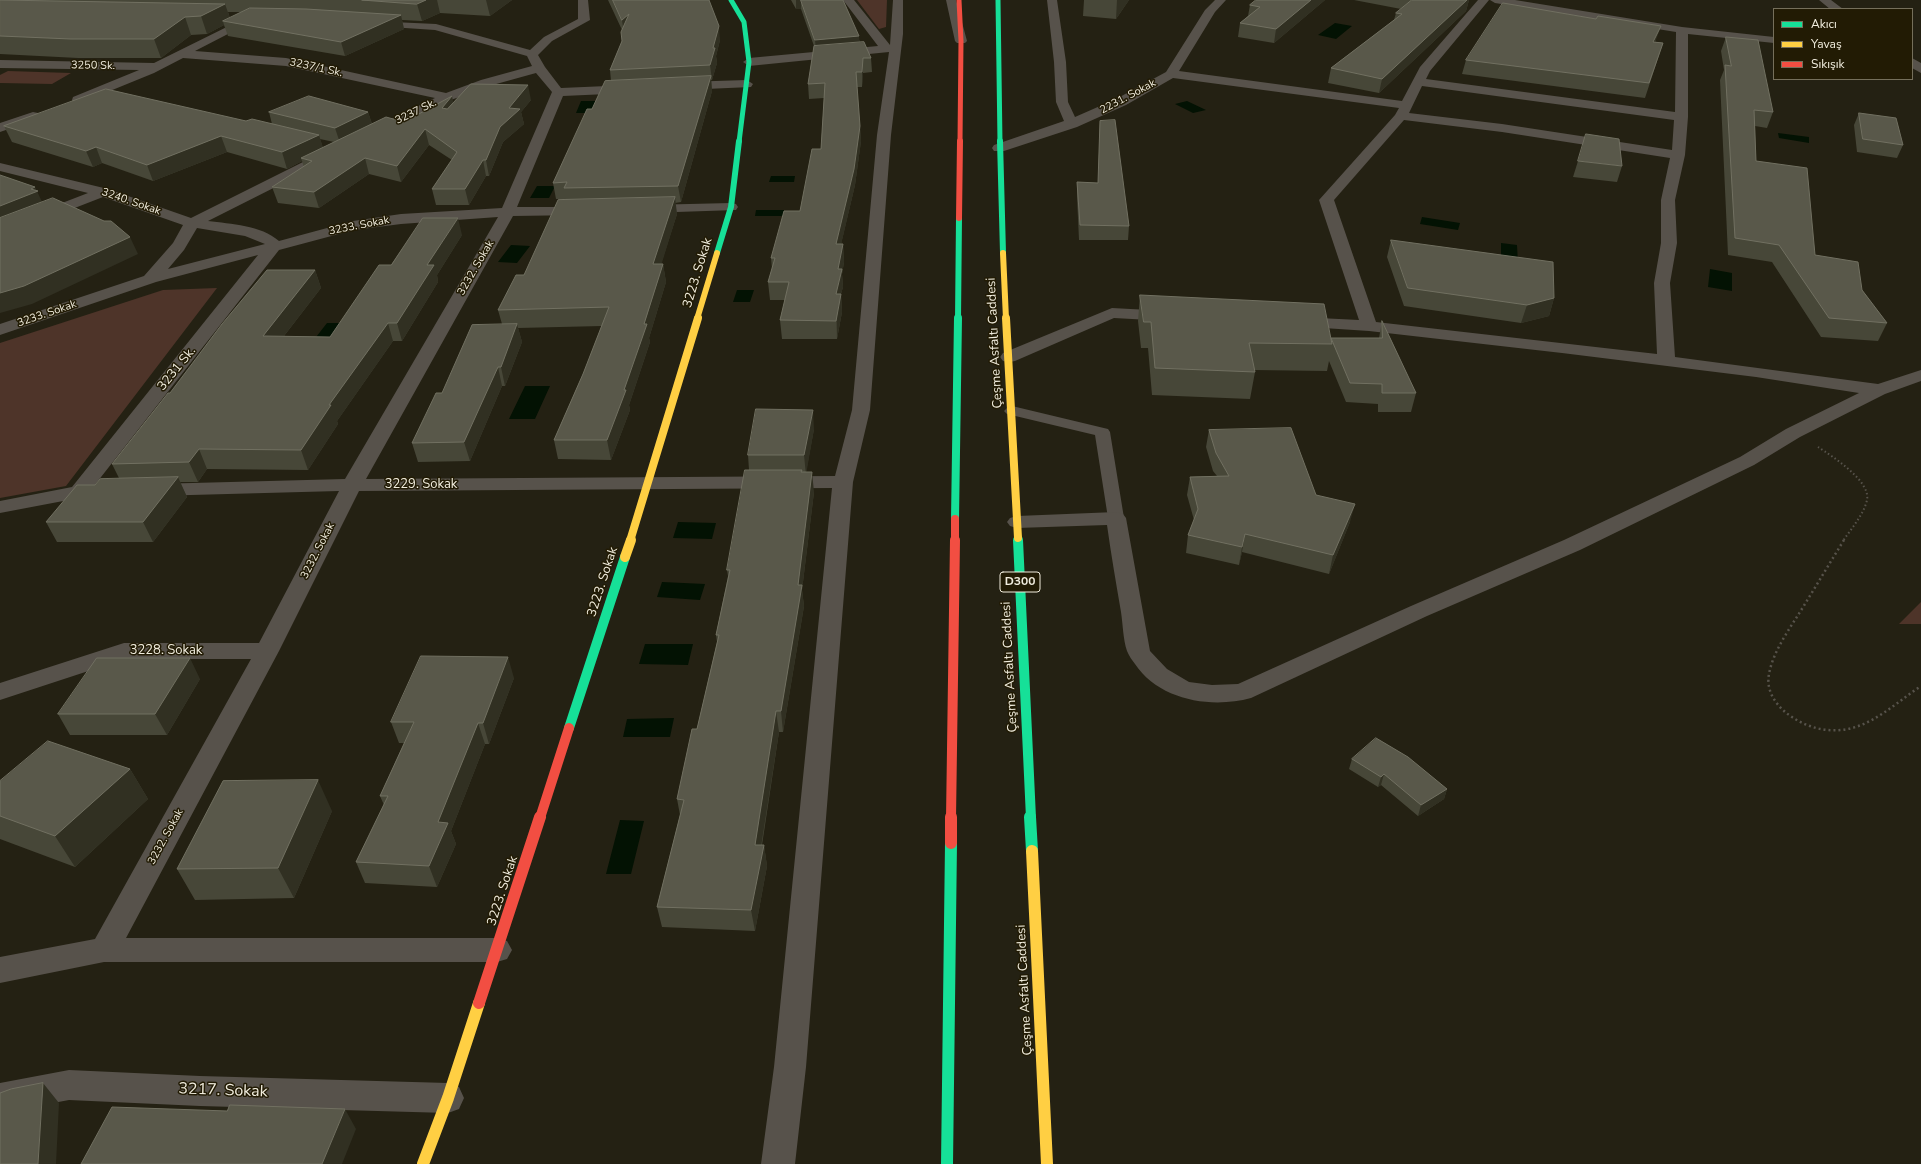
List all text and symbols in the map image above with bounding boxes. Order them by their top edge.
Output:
legend [1773,8,1913,80]
text: Akıcı [1811,16,1837,32]
text: Yavaş [1811,36,1842,52]
street label: 3237/1 Sk. [288,56,344,80]
text: Sıkışık [1811,56,1845,72]
street label: 3250 Sk. [71,59,115,73]
street label: 2231. Sokak [1098,77,1158,117]
street label: 3237 Sk. [393,96,439,128]
street label: 3240. Sokak [100,186,162,218]
street label: 3233. Sokak [328,214,390,238]
street label: 3223. Sokak [680,236,716,310]
street label: 3232. Sokak [455,238,497,298]
street label: Çeşme Asfaltı Caddesi [984,277,1006,409]
street label: 3233. Sokak [16,298,78,330]
street label: 3231 Sk. [155,344,199,394]
street label: 3229. Sokak [385,477,457,493]
street label: 3232. Sokak [298,521,338,581]
street label: 3223. Sokak [584,545,622,619]
road number: D300 [1000,572,1040,592]
street label: Çeşme Asfaltı Caddesi [999,601,1021,733]
street label: 3228. Sokak [130,643,202,659]
street label: 3232. Sokak [145,807,187,867]
street label: 3223. Sokak [484,854,522,928]
street label: Çeşme Asfaltı Caddesi [1014,924,1036,1056]
street label: 3217. Sokak [178,1080,268,1102]

